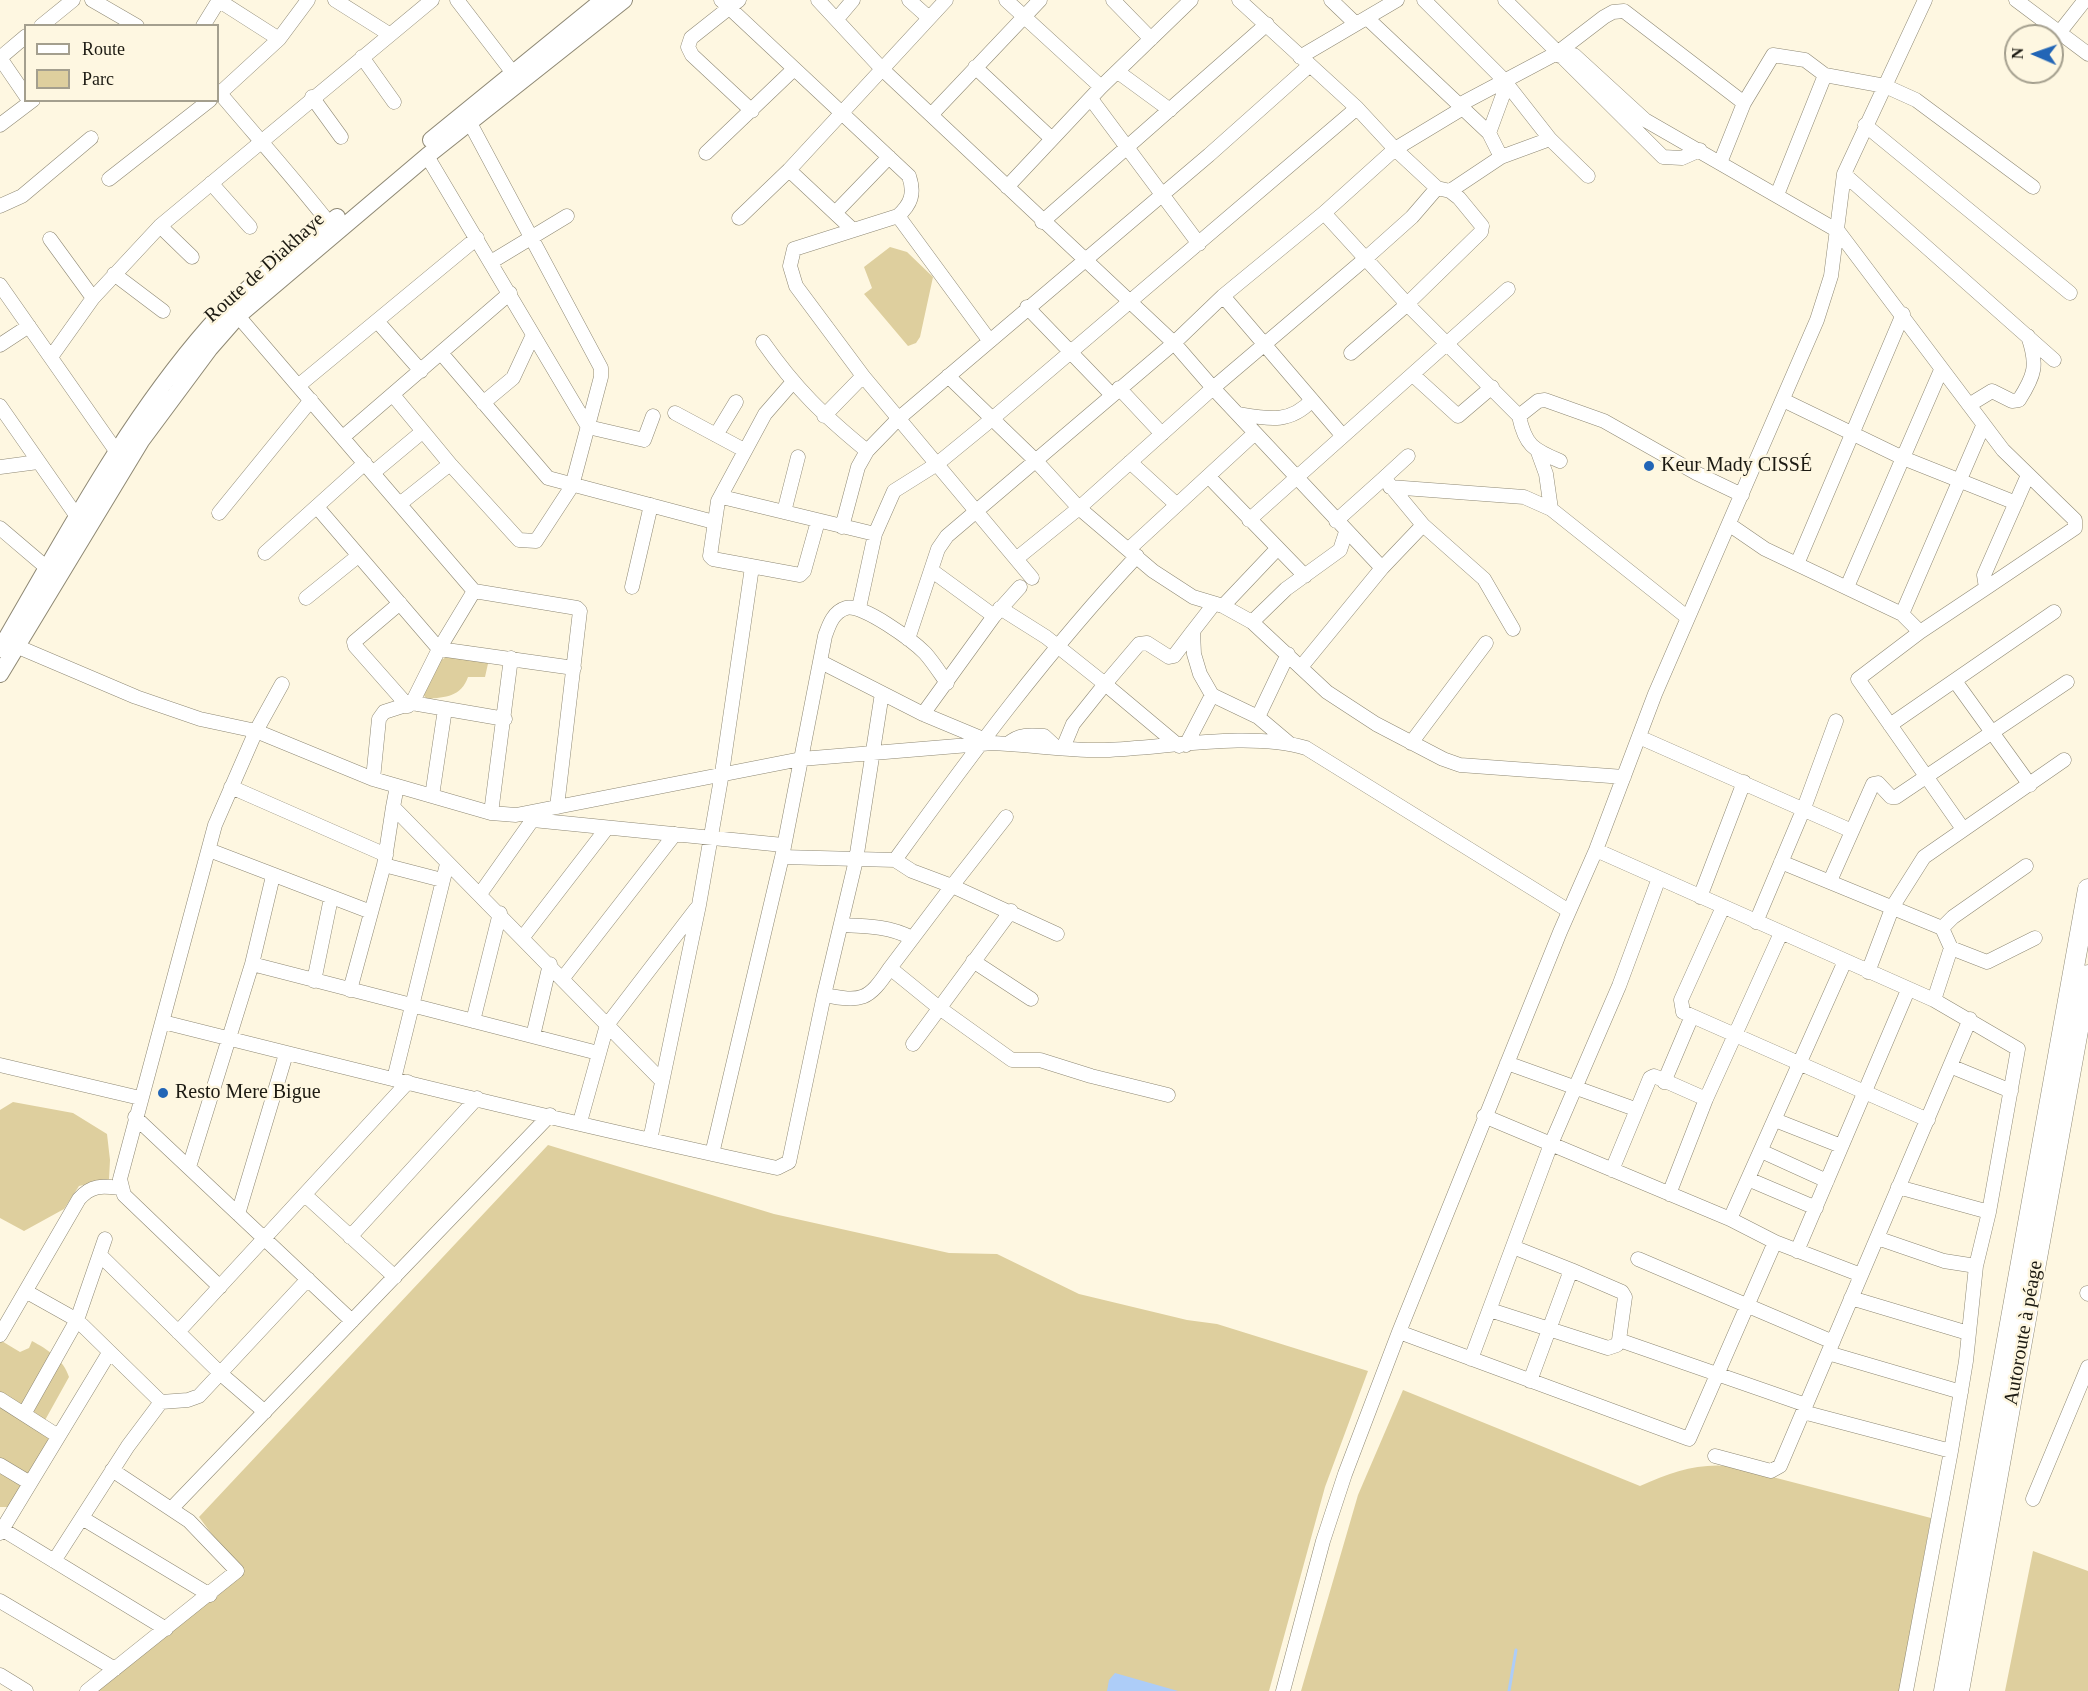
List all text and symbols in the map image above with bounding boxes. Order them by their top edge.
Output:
legend [24,24,219,102]
north arrow [2004,24,2064,84]
text: Route [82,39,125,59]
text: N [2009,47,2026,59]
text: Parc [82,69,114,89]
street label: Route de Diakhaye [200,208,330,328]
place label: Keur Mady CISSÉ [1661,454,1812,478]
marker: Keur Mady CISSÉ [1642,459,1656,473]
place label: Resto Mere Bigue [175,1081,321,1105]
marker: Resto Mere Bigue [156,1086,170,1100]
street label: Autoroute à péage [1999,1259,2049,1407]

